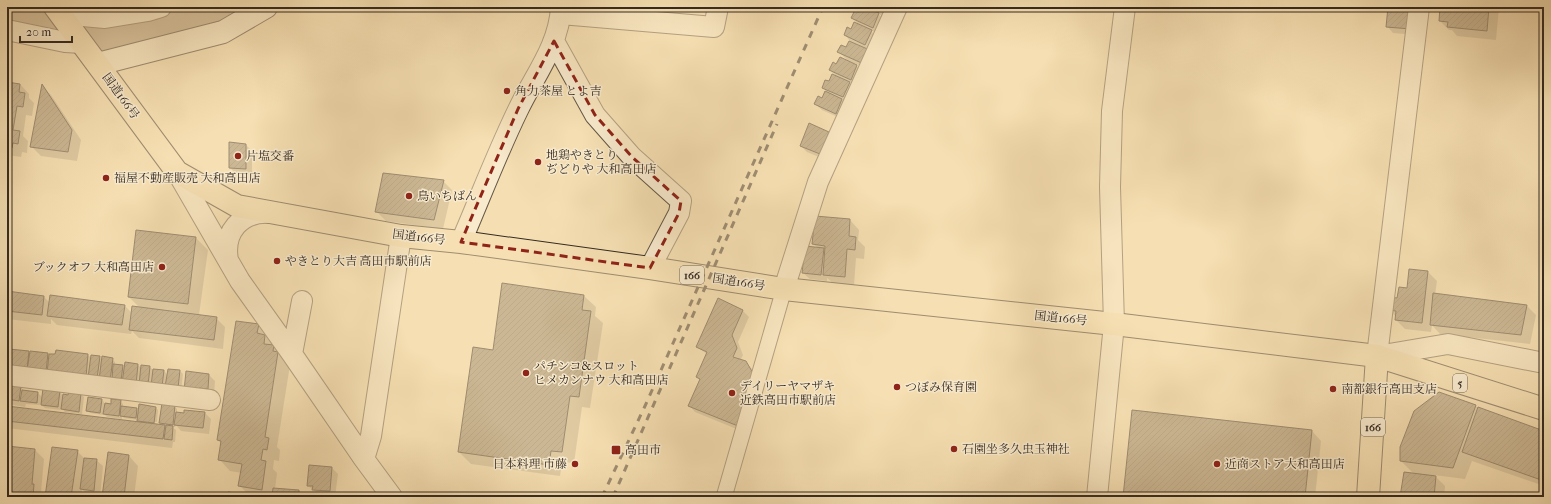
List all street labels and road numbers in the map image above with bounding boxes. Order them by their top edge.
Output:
street label: 国道166号 [100,70,142,122]
street label: 国道166号 [392,227,446,247]
road number: 166 [680,266,704,284]
street label: 国道166号 [712,271,766,293]
street label: 国道166号 [1034,308,1088,328]
road number: 5 [1453,374,1467,392]
road number: 166 [1361,418,1385,436]

